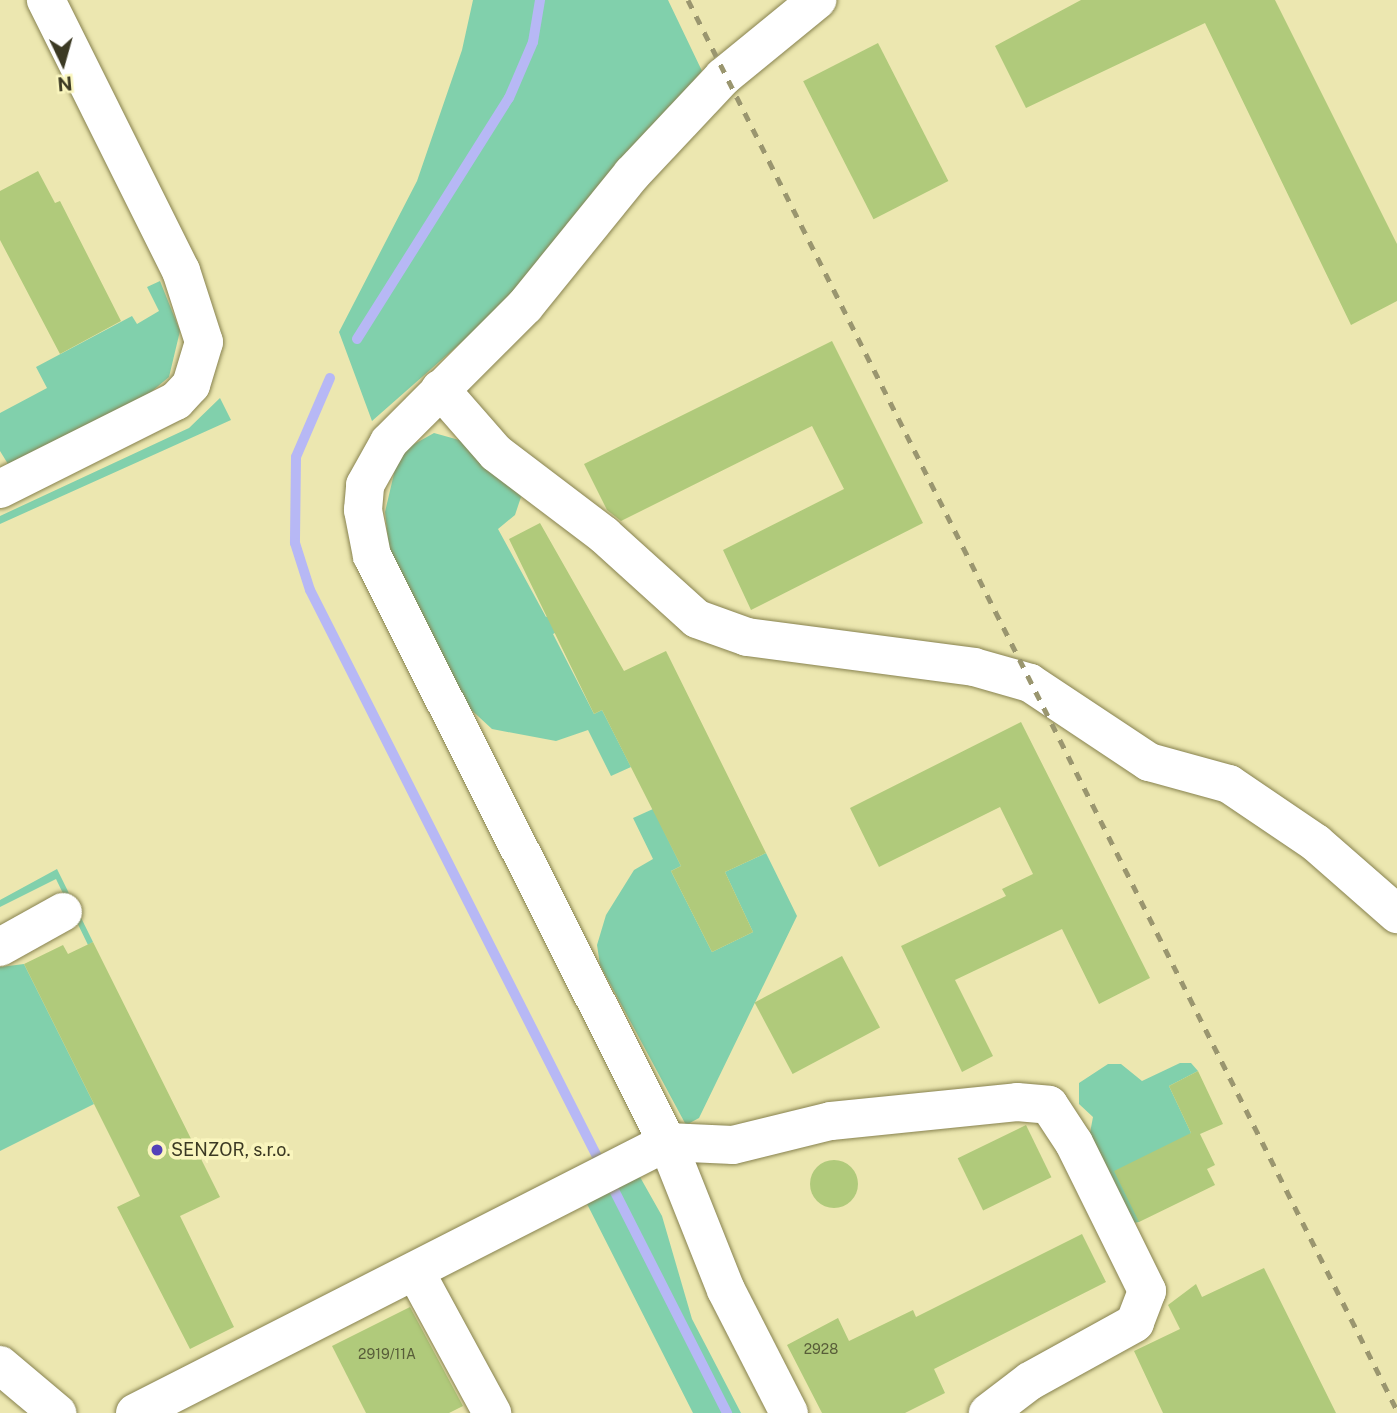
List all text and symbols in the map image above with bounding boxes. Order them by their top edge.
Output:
north arrow [28,28,98,98]
text: N [56,72,73,96]
place label: SENZOR, s.r.o. [171,1139,291,1161]
marker: SENZOR, s.r.o. [149,1142,165,1158]
house number: 2928 [804,1341,838,1357]
house number: 2919/11A [358,1346,416,1362]

